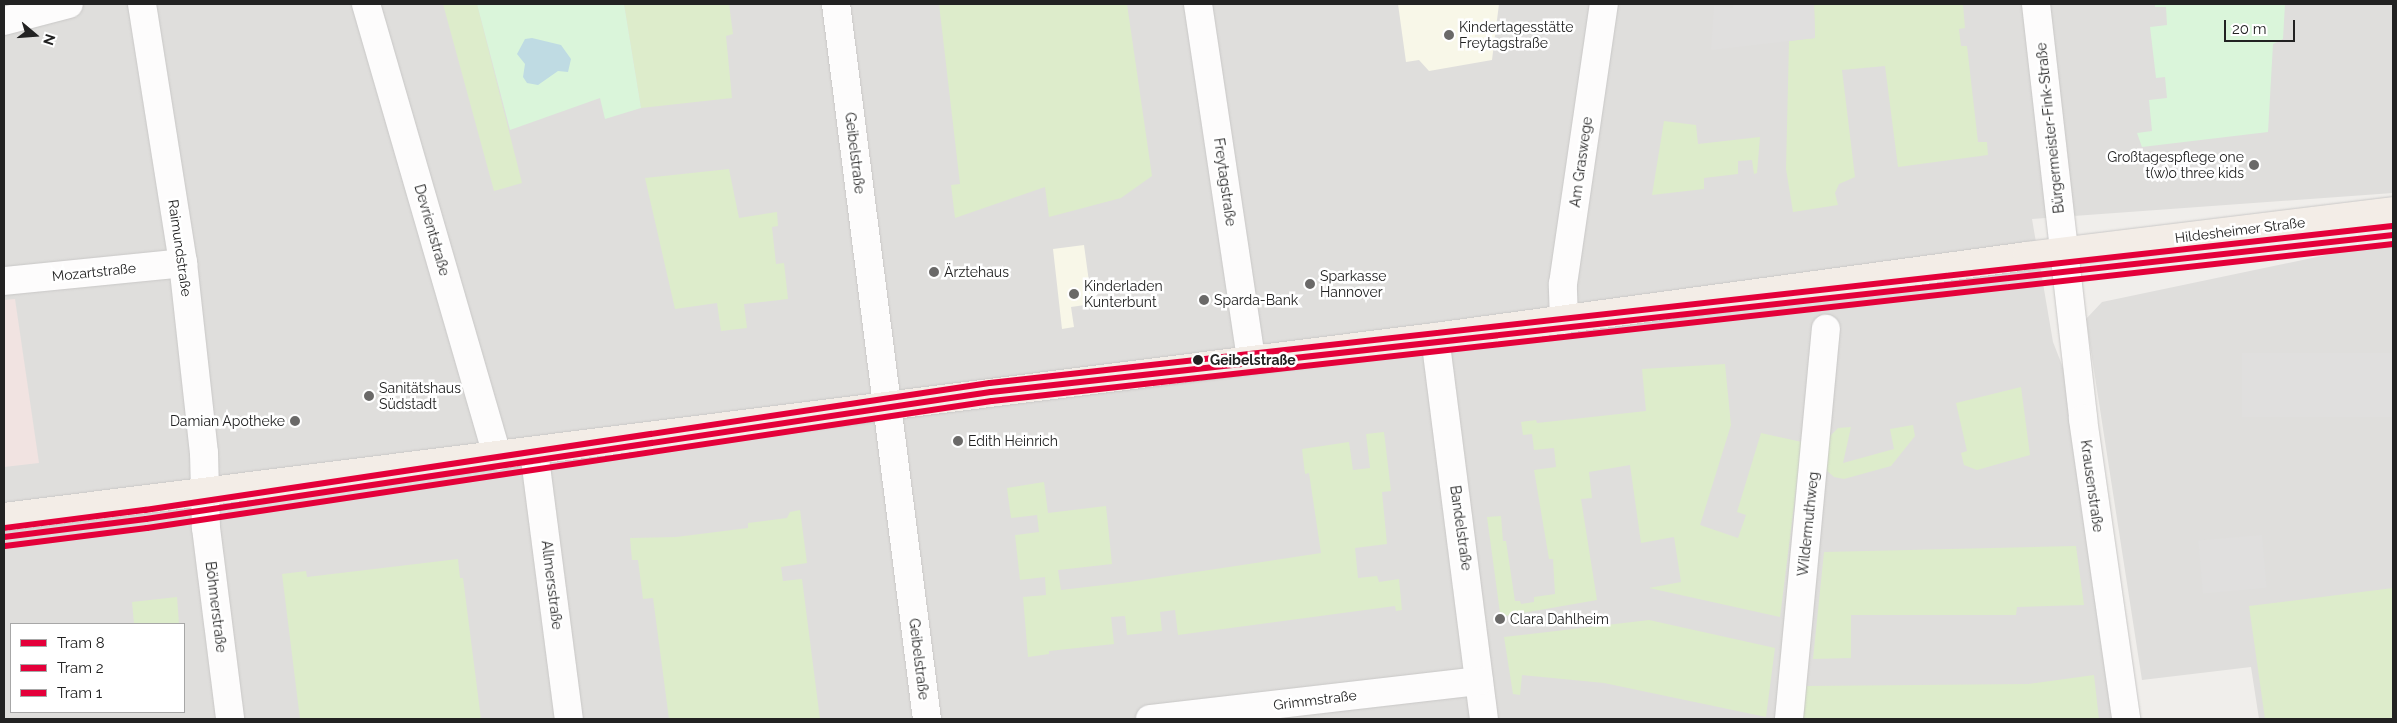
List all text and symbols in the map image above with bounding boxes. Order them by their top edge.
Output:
north arrow [10,10,60,60]
scale bar [2227,10,2298,42]
place label: Kindertagesstätte Freytagstraße [1459,19,1574,52]
text: 20 m [2232,20,2267,38]
marker: Kindertagesstätte Freytagstraße [1443,29,1455,41]
text: N [40,32,59,47]
street label: Bürgermeister-Fink-Straße [2033,42,2067,214]
street label: Geibelstraße [842,111,868,195]
street label: Am Graswege [1566,116,1596,208]
street label: Freytagstraße [1210,137,1240,227]
place label: Großtagespflege one t(w)o three kids [2107,149,2244,182]
marker: Großtagespflege one t(w)o three kids [2248,159,2260,171]
street label: Devrientstraße [411,182,453,278]
street label: Raimundstraße [165,198,195,298]
street label: Hildesheimer Straße [2174,214,2306,246]
street label: Mozartstraße [51,259,137,285]
place label: Ärztehaus [944,264,1009,280]
marker: Ärztehaus [928,266,940,278]
place label: Sparkasse Hannover [1320,268,1386,300]
place label: Kinderladen Kunterbunt [1084,278,1163,310]
marker: Sparkasse Hannover [1304,278,1316,290]
marker: Kinderladen Kunterbunt [1068,288,1080,300]
place label: Sparda-Bank [1214,292,1298,308]
marker: Sparda-Bank [1198,294,1210,306]
marker: Geibelstraße [1189,351,1207,369]
place label: Geibelstraße [1210,352,1296,368]
place label: Sanitätshaus Südstadt [379,380,461,412]
marker: Sanitätshaus Südstadt [363,390,375,402]
place label: Damian Apotheke [169,413,285,429]
marker: Damian Apotheke [289,415,301,427]
place label: Edith Heinrich [968,433,1058,449]
marker: Edith Heinrich [952,435,964,447]
street label: Krausenstraße [2077,439,2107,533]
street label: Wildermuthweg [1794,471,1822,577]
street label: Bandelstraße [1447,484,1475,572]
street label: Allmersstraße [538,539,566,631]
street label: Böhmerstraße [202,560,230,654]
place label: Clara Dahlheim [1510,611,1609,627]
marker: Clara Dahlheim [1494,613,1506,625]
street label: Geibelstraße [906,617,932,701]
legend [10,623,185,713]
text: Tram 8 [57,634,105,652]
text: Tram 2 [57,659,104,677]
text: Tram 1 [57,684,102,702]
street label: Grimmstraße [1272,687,1358,713]

